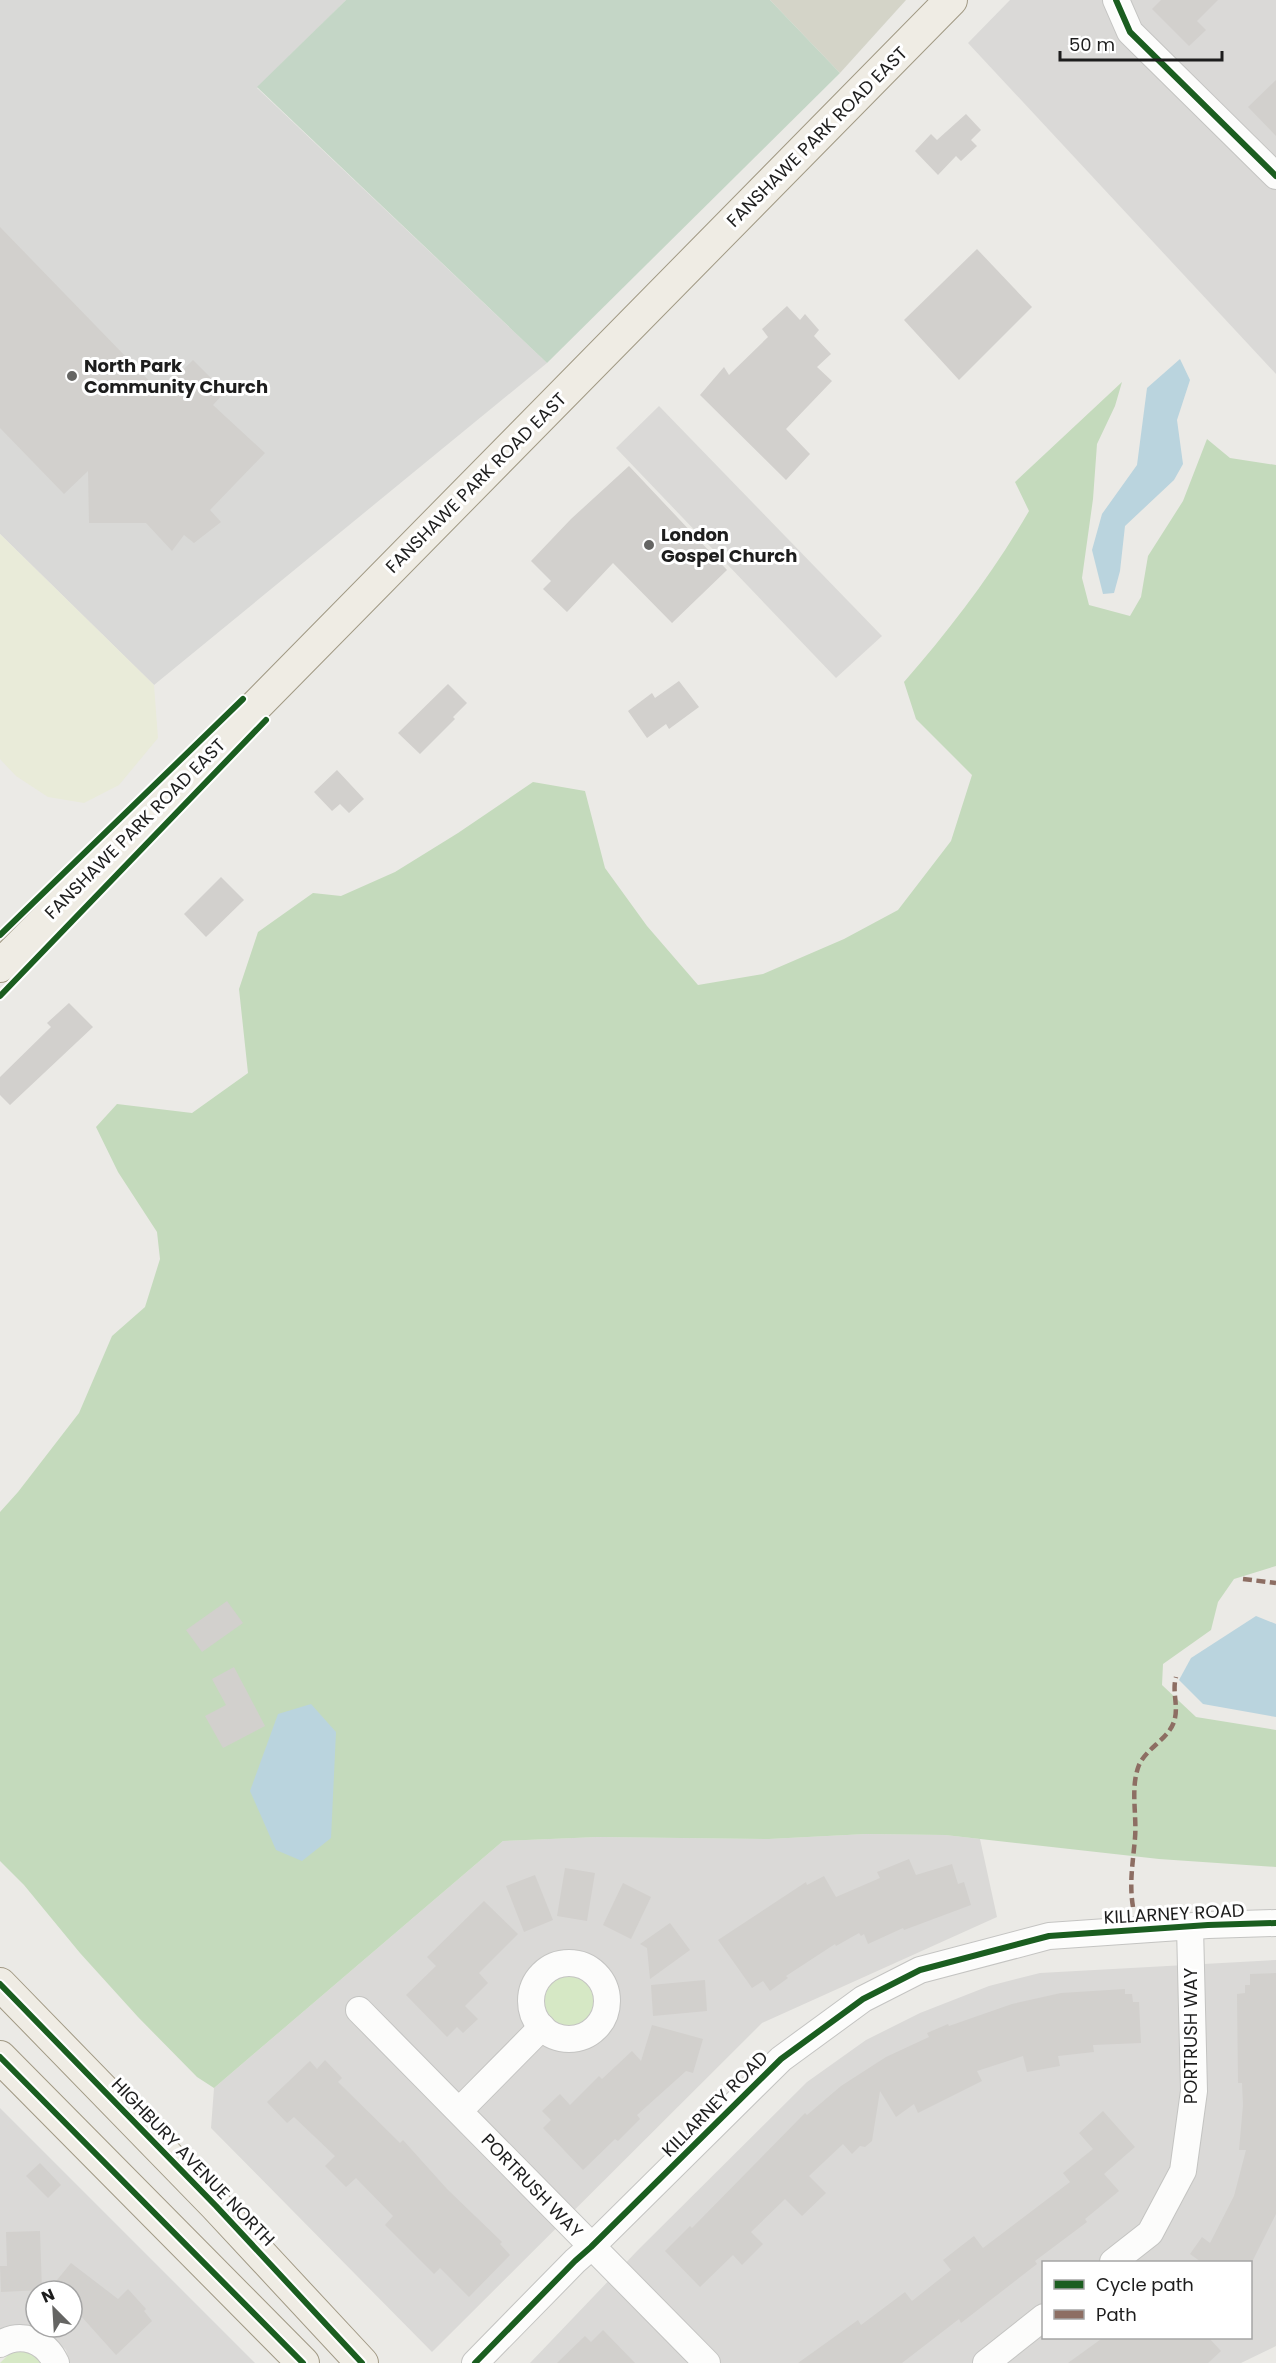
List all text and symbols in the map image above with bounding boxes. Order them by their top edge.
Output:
scale bar [1060,24,1222,62]
text: 50 m [1069,32,1115,57]
street label: FANSHAWE PARK ROAD EAST [721,41,913,233]
place label: North Park Community Church [84,353,268,399]
marker: North Park Community Church [65,369,79,383]
street label: FANSHAWE PARK ROAD EAST [380,387,572,579]
place label: London Gospel Church [661,522,797,568]
marker: London Gospel Church [642,538,656,552]
street label: FANSHAWE PARK ROAD EAST [39,733,231,925]
street label: KILLARNEY ROAD [1103,1897,1245,1930]
street label: PORTRUSH WAY [1178,1967,1203,2104]
street label: KILLARNEY ROAD [656,2045,773,2162]
street label: HIGHBURY AVENUE NORTH [106,2072,281,2251]
street label: PORTRUSH WAY [476,2128,589,2244]
legend [1042,2261,1252,2339]
text: Cycle path [1096,2272,1194,2297]
north arrow [24,2279,84,2339]
text: N [38,2283,58,2309]
text: Path [1096,2302,1137,2327]

